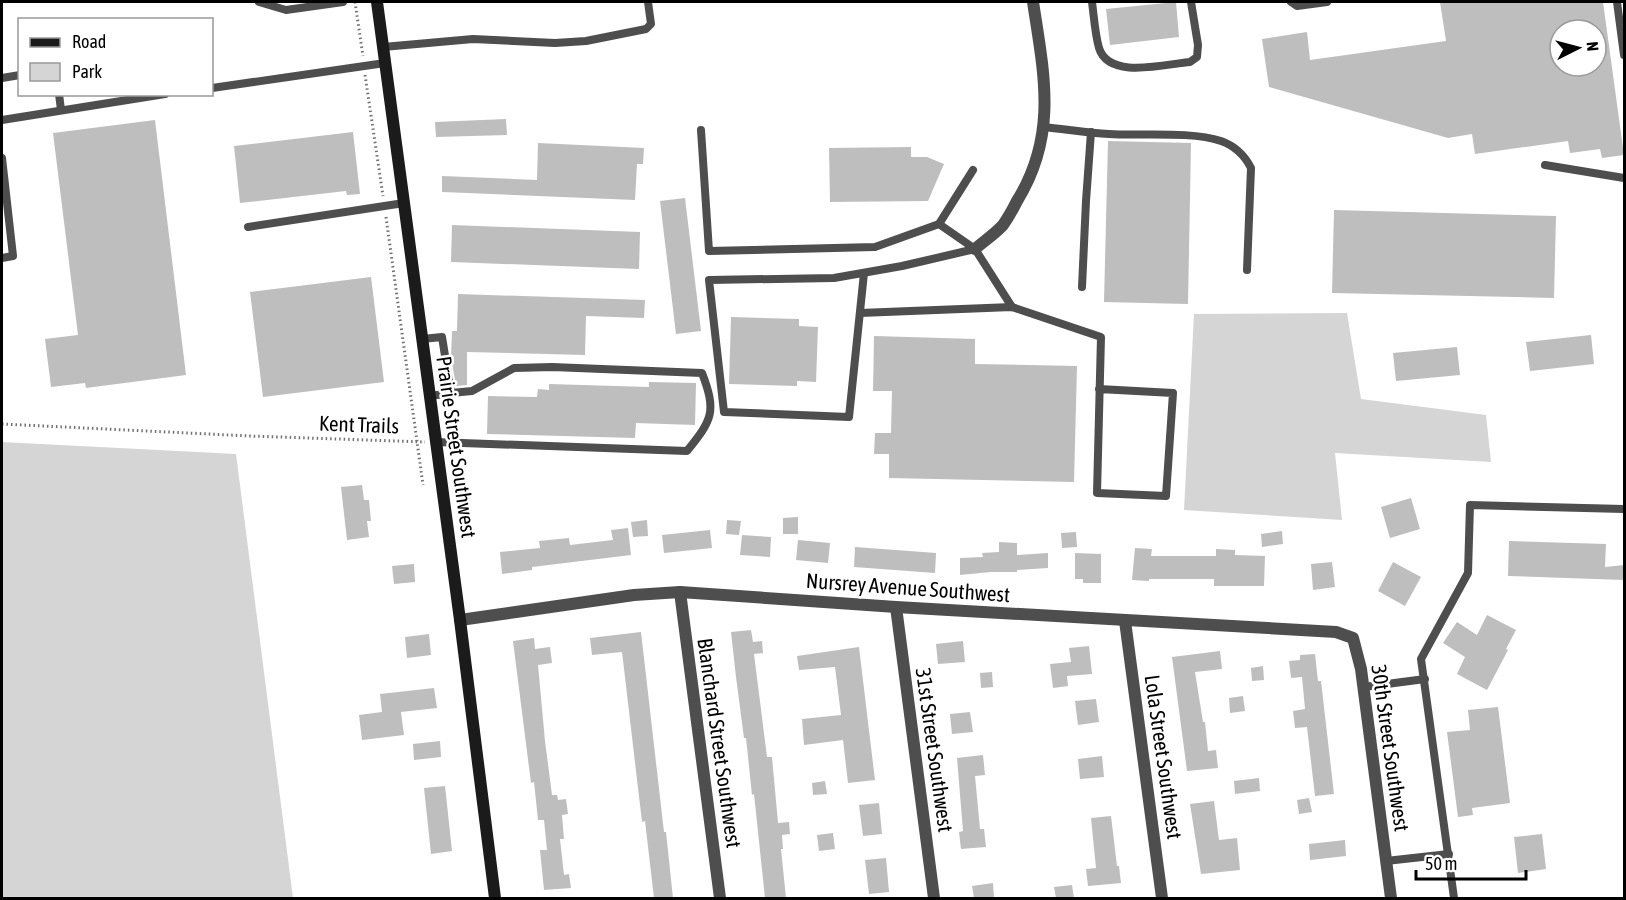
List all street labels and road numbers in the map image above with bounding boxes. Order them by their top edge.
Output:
street label: Prairie Street Southwest [432,354,482,539]
street label: Kent Trails [319,411,399,437]
street label: Nursrey Avenue Southwest [805,568,1011,606]
street label: Blanchard Street Southwest [693,636,747,849]
street label: 30th Street Southwest [1367,663,1415,833]
street label: 31st Street Southwest [912,666,958,833]
street label: Lola Street Southwest [1141,673,1187,840]

